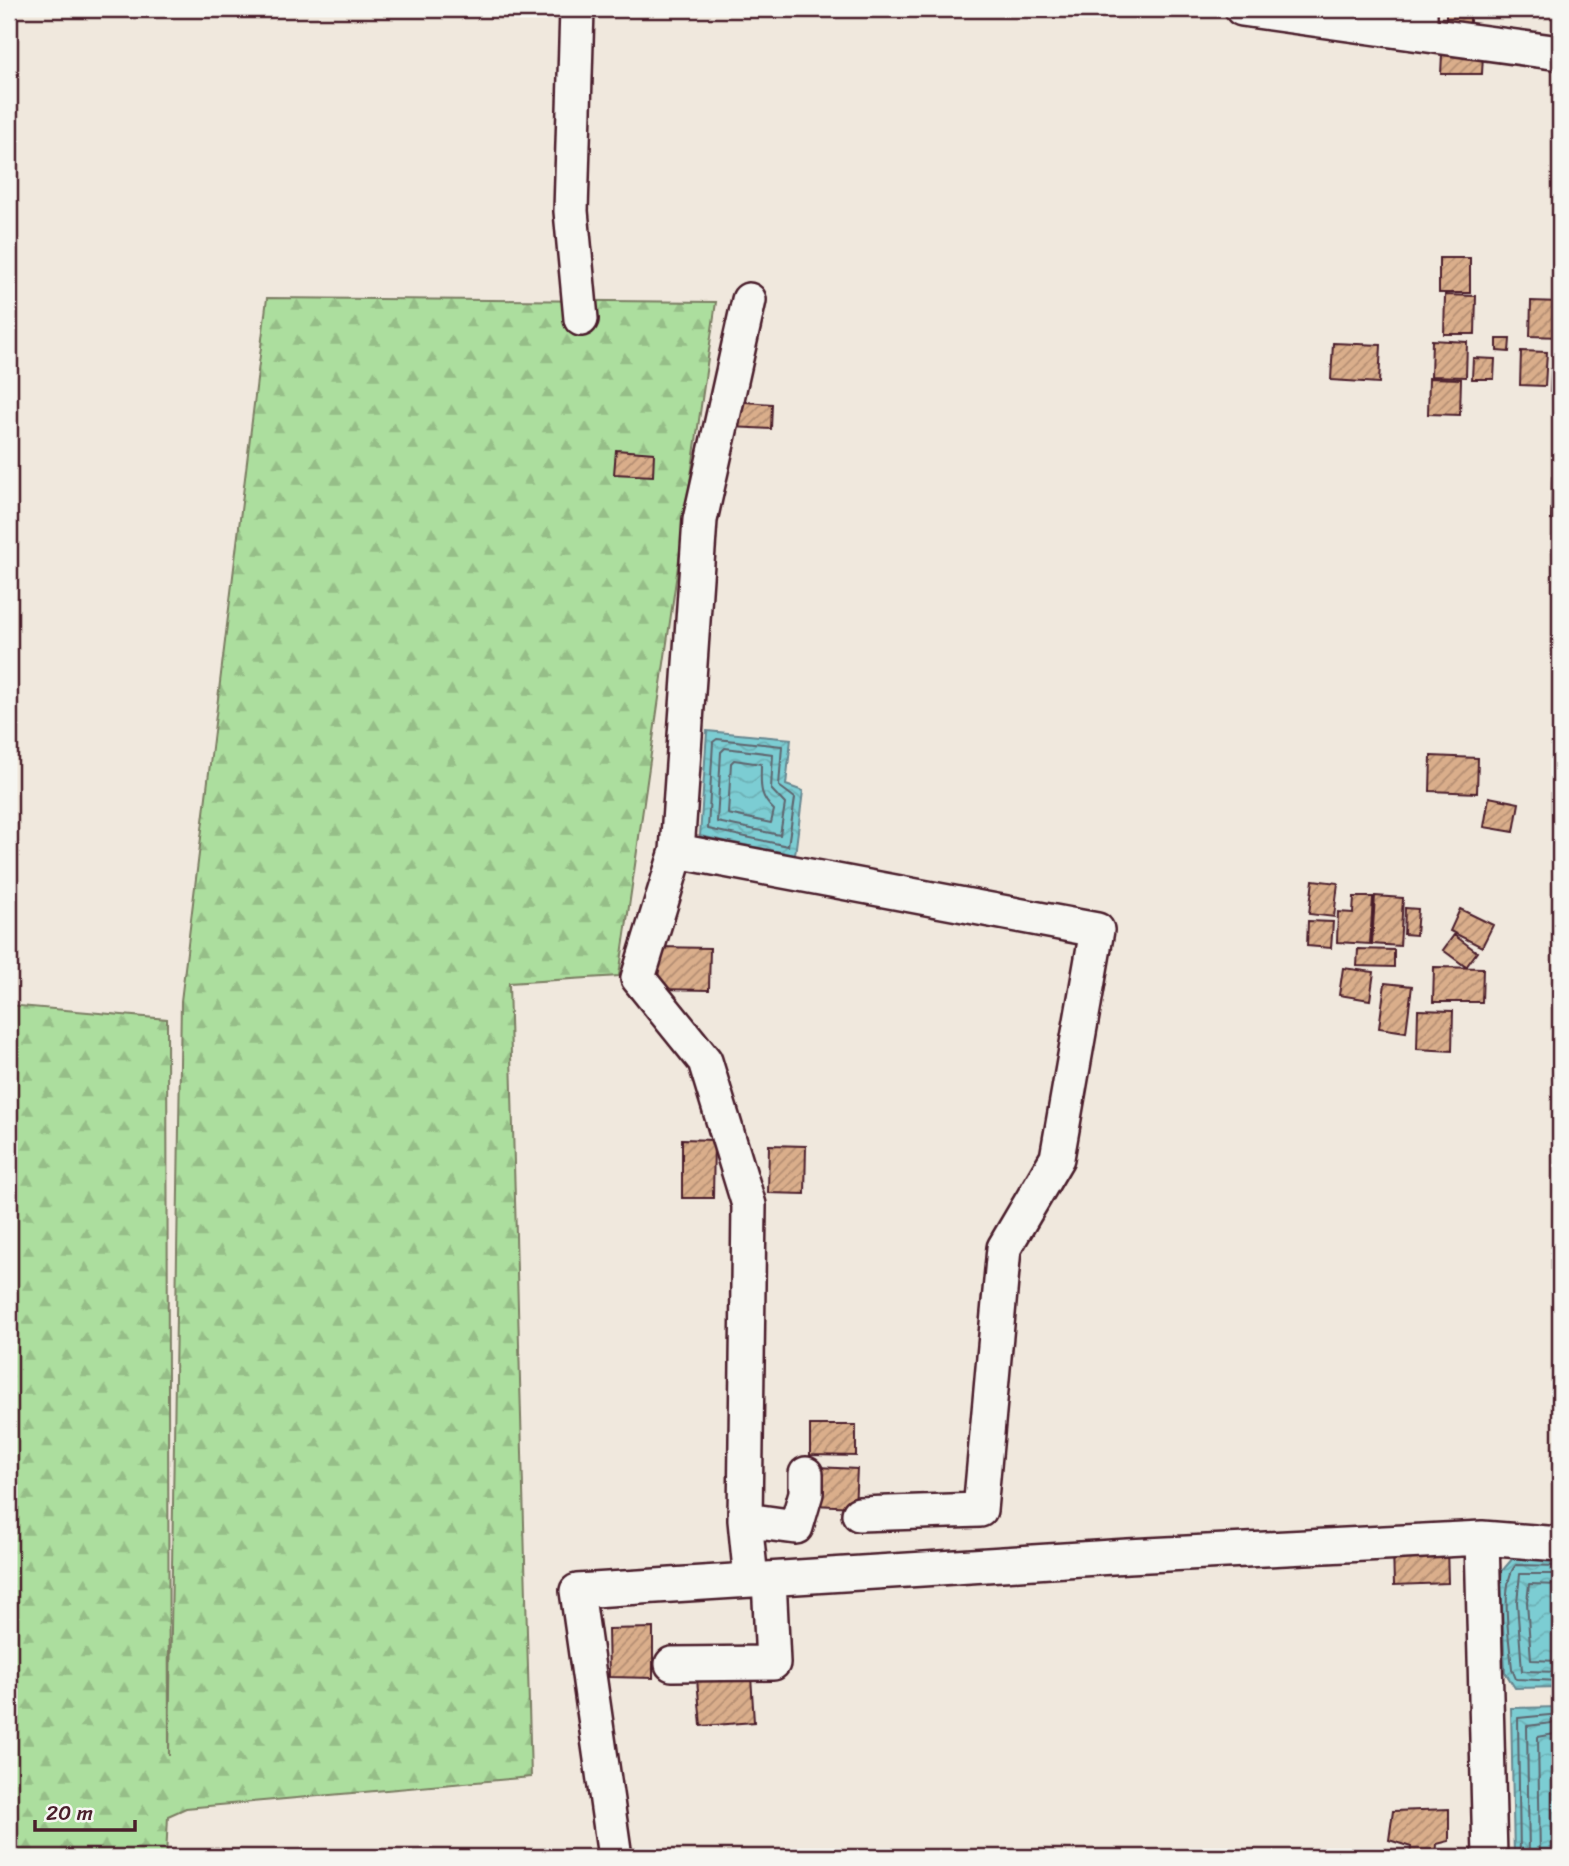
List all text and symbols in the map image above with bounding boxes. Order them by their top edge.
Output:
scale bar [35,1789,135,1833]
text: 20 m [46,1794,93,1832]

